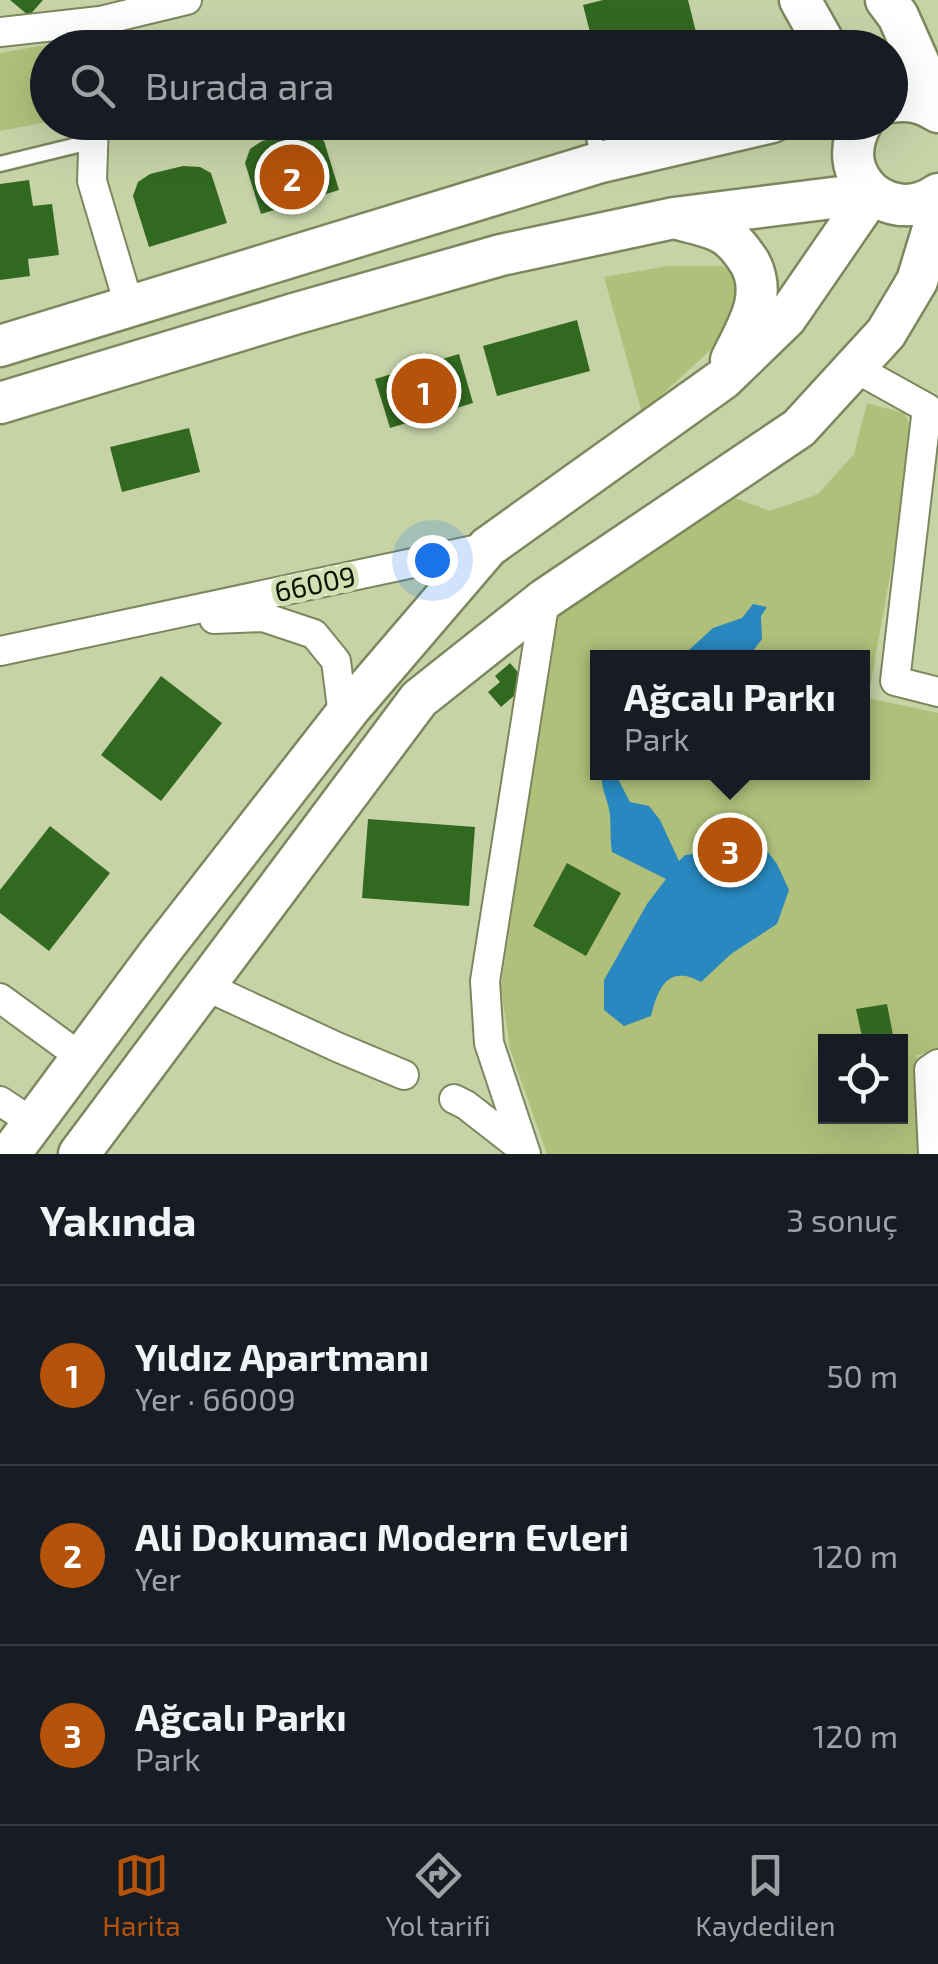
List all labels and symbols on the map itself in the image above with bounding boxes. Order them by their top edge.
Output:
pin: 2 [260,140,324,214]
pin: 1 [392,354,456,428]
your location [407,535,458,586]
street label: 66009 [271,558,358,608]
pin: 3 [698,812,762,888]

